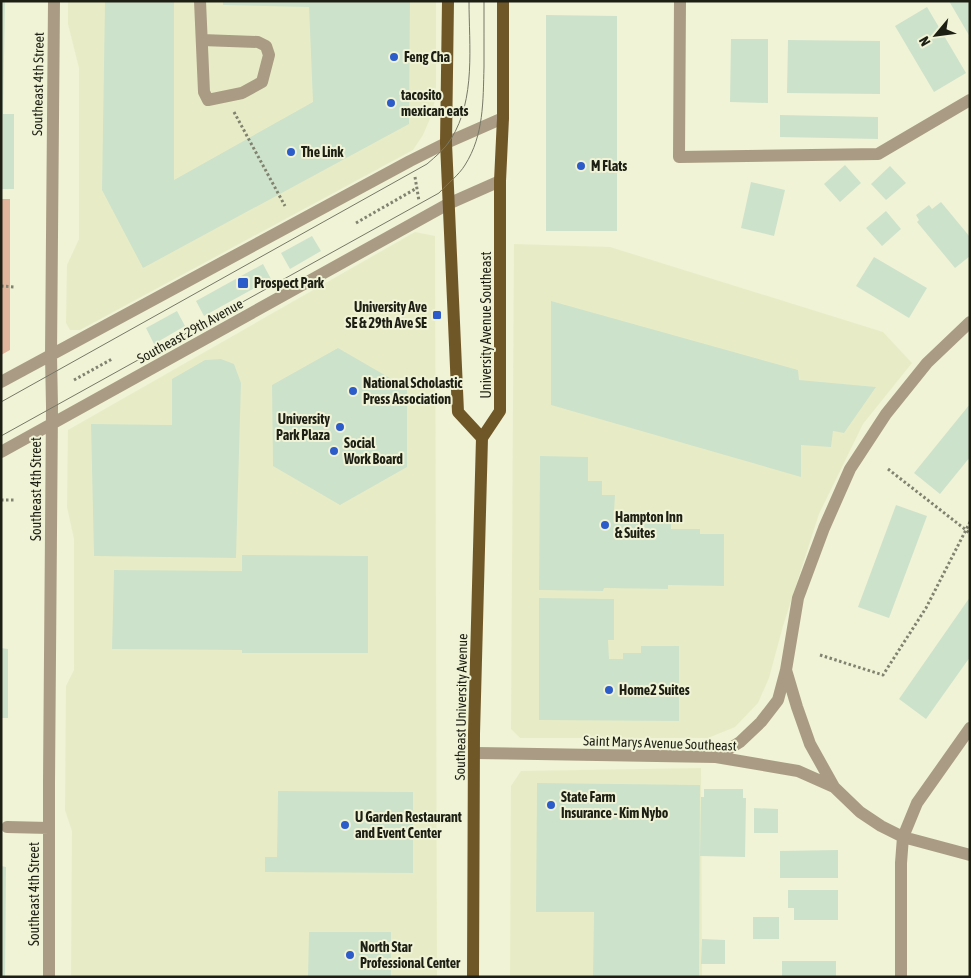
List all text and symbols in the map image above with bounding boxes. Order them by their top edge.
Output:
north arrow [911,10,961,60]
street label: Southeast 4th Street [29,32,47,136]
text: N [916,34,934,49]
place label: Feng Cha [404,49,451,65]
marker: Feng Cha [388,51,400,63]
place label: tacosito mexican eats [400,87,468,119]
marker: tacosito mexican eats [385,97,397,109]
place label: The Link [301,144,344,160]
marker: The Link [285,146,297,158]
place label: M Flats [591,158,627,174]
marker: M Flats [575,160,587,172]
street label: University Avenue Southeast [478,252,494,398]
place label: Prospect Park [254,275,325,291]
marker: Prospect Park [236,276,250,290]
street label: Southeast 29th Avenue [134,295,246,367]
place label: University Ave SE & 29th Ave SE [346,299,427,331]
marker: University Ave SE & 29th Ave SE [431,309,443,321]
place label: National Scholastic Press Association [363,375,463,407]
marker: National Scholastic Press Association [347,385,359,397]
place label: University Park Plaza [276,411,330,443]
marker: University Park Plaza [334,421,346,433]
place label: Social Work Board [343,435,403,467]
street label: Southeast 4th Street [28,437,44,541]
marker: Social Work Board [328,445,340,457]
place label: Hampton Inn & Suites [615,509,683,541]
marker: Hampton Inn & Suites [599,519,611,531]
street label: Southeast University Avenue [452,633,470,781]
place label: Home2 Suites [619,682,690,698]
marker: Home2 Suites [603,684,615,696]
street label: Saint Marys Avenue Southeast [583,732,737,754]
place label: State Farm Insurance - Kim Nybo [561,789,669,821]
marker: State Farm Insurance - Kim Nybo [545,799,557,811]
place label: U Garden Restaurant and Event Center [355,809,462,841]
marker: U Garden Restaurant and Event Center [339,819,351,831]
street label: Southeast 4th Street [26,842,42,946]
place label: North Star Professional Center [360,939,461,971]
marker: North Star Professional Center [344,949,356,961]

